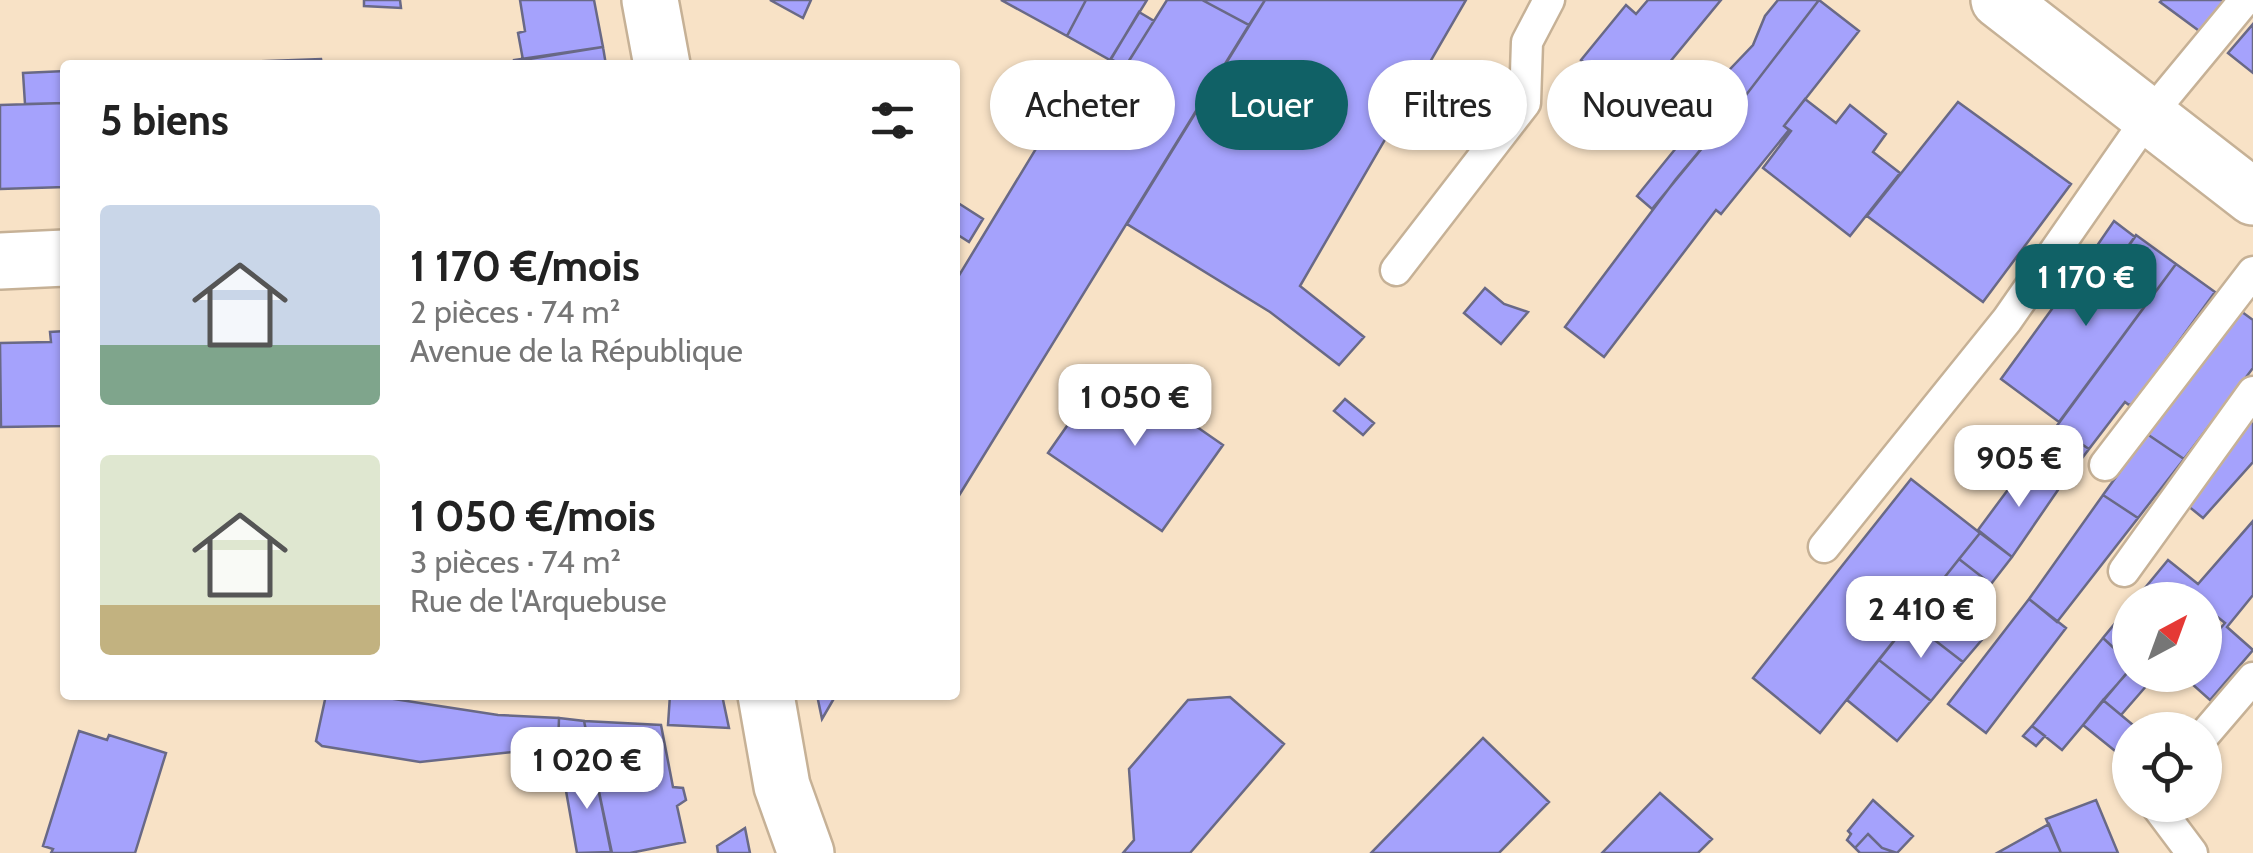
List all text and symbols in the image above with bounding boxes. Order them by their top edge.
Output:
chip: Acheter [990,60,1175,150]
chip: Louer [1195,60,1348,150]
chip: Filtres [1368,60,1527,150]
chip: Nouveau [1547,60,1748,150]
icon: filters [865,93,920,148]
text: 5 biens [100,94,229,146]
text: 1 170 €/mois [410,240,640,292]
pin: 1 170 € [1994,244,2178,329]
icon: home [180,245,300,365]
text: 1 170 € [2037,257,2135,296]
text: 2 pièces · 74 m² [410,292,620,331]
text: Avenue de la République [410,331,743,370]
pin: 1 050 € [1043,364,1227,449]
text: 1 050 € [1080,377,1190,416]
pin: 905 € [1949,425,2089,510]
text: 905 € [1976,438,2062,477]
text: 1 050 €/mois [410,490,655,542]
icon: home [180,495,300,615]
text: 3 pièces · 74 m² [410,542,621,581]
pin: 2 410 € [1829,576,2013,661]
text: Rue de l'Arquebuse [410,581,667,620]
north arrow [2112,582,2222,692]
map controls [2112,582,2222,822]
text: 2 410 € [1868,589,1974,628]
button: locate [2112,712,2222,822]
pin: 1 020 € [495,727,679,812]
text: 1 020 € [533,740,641,779]

